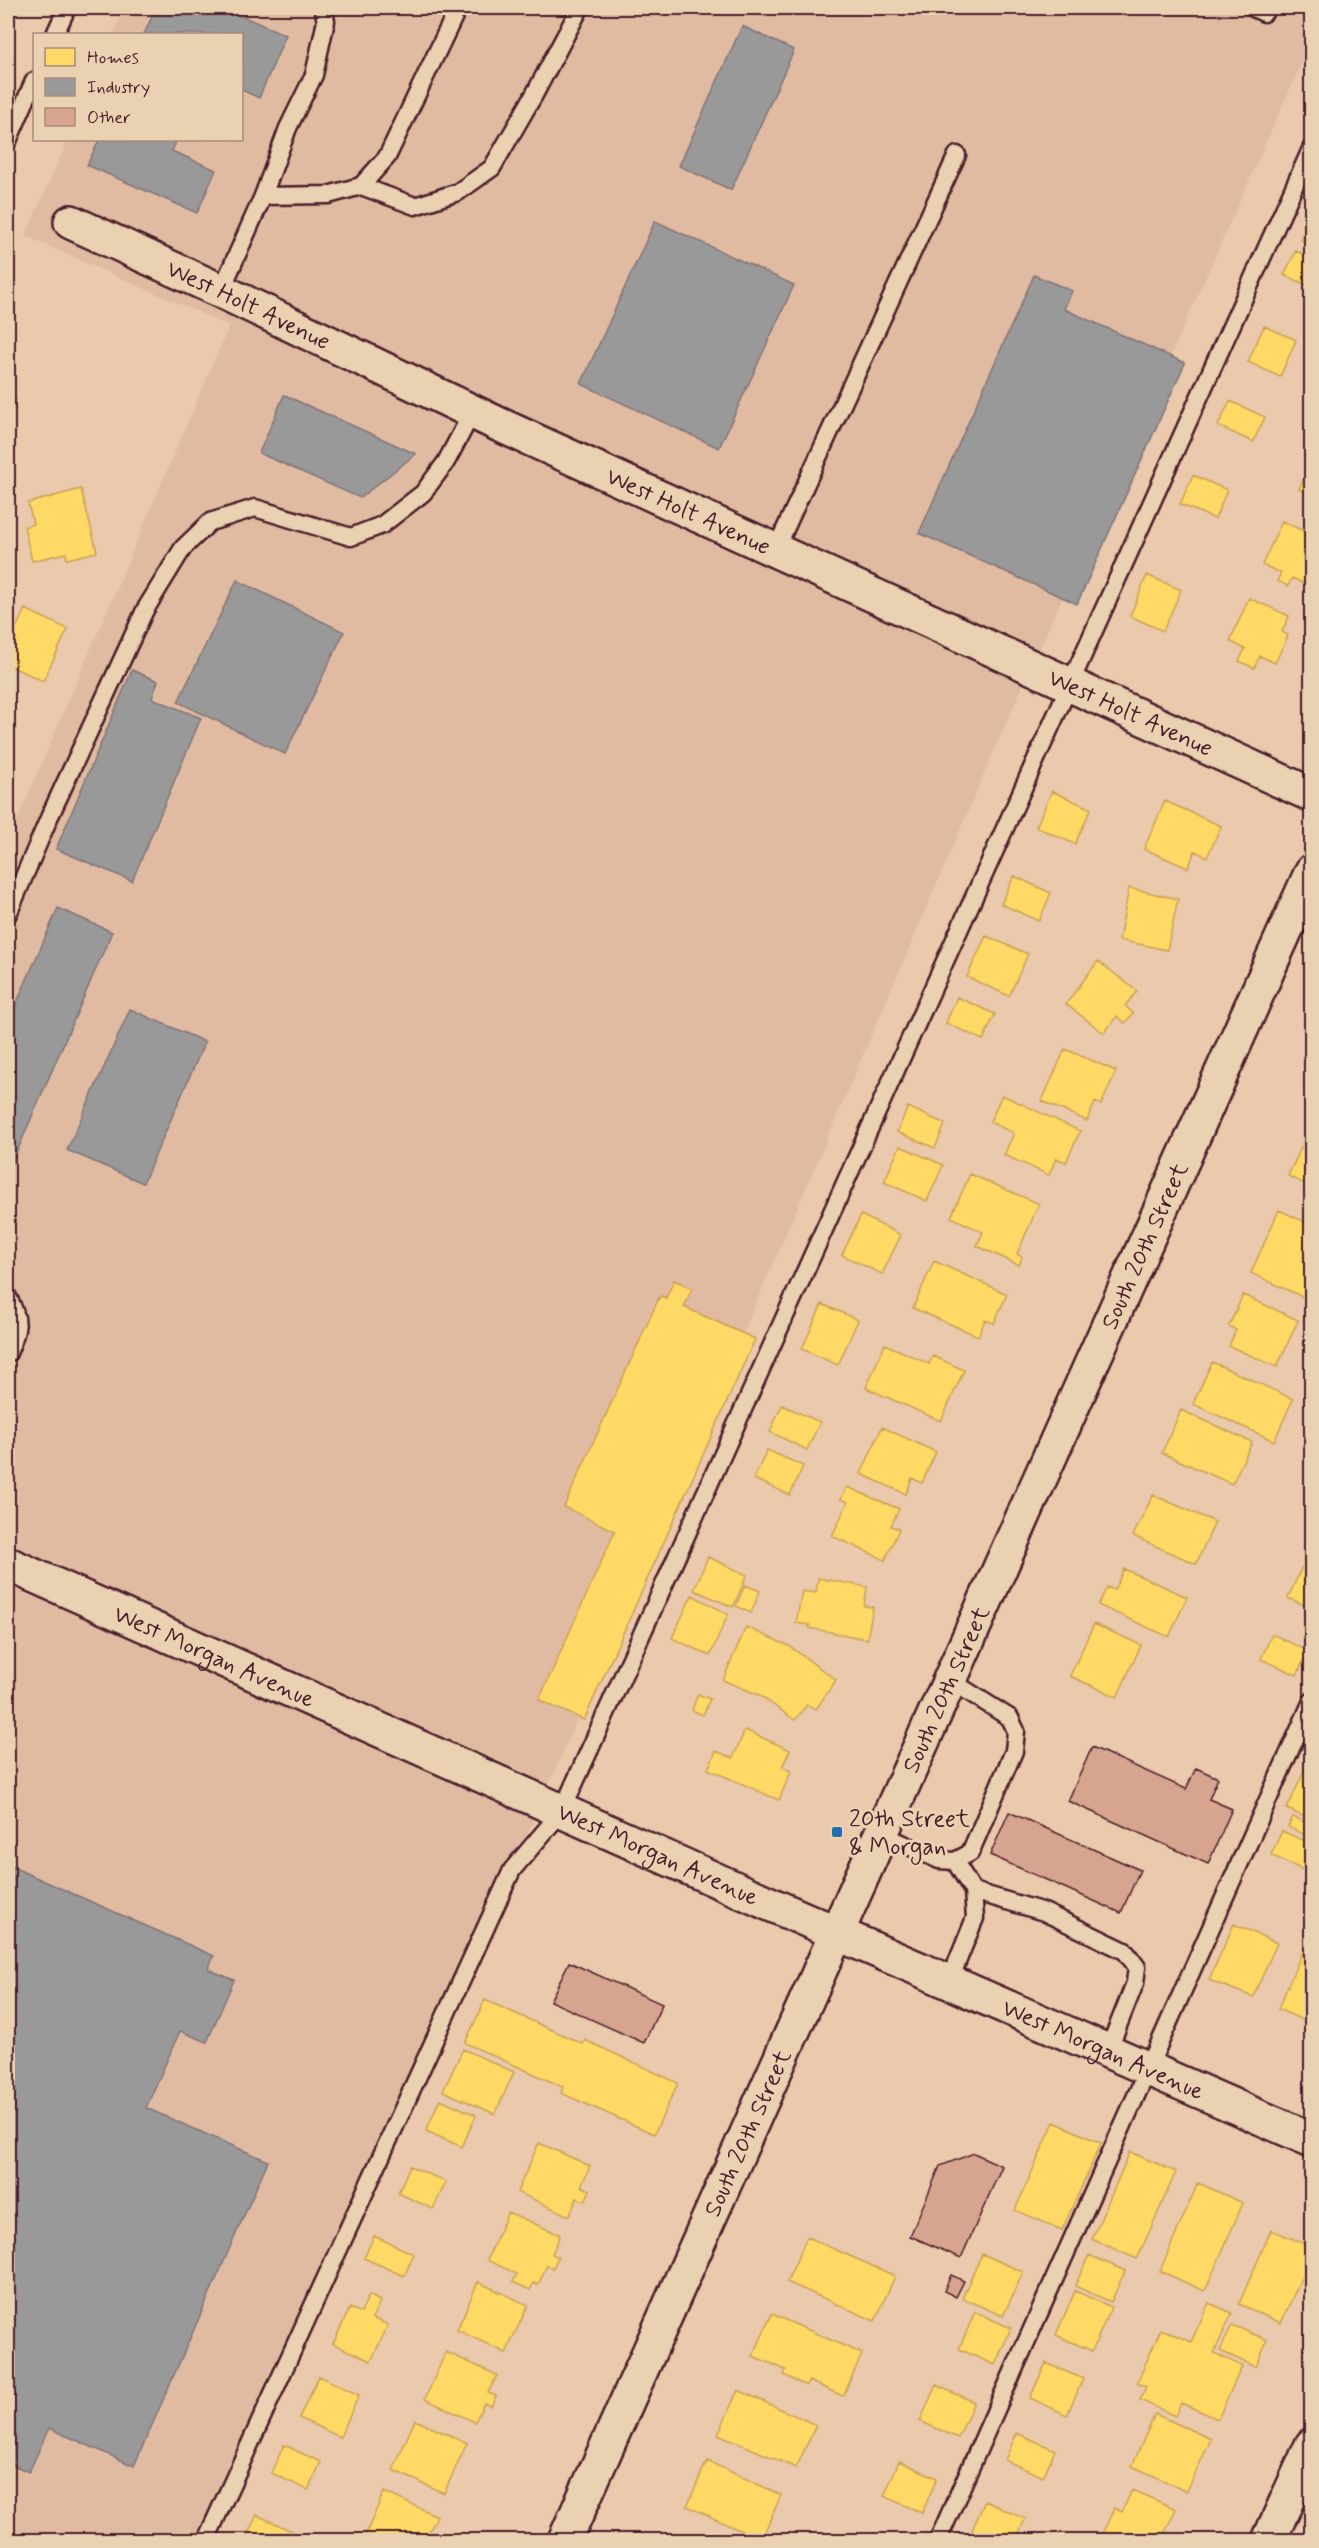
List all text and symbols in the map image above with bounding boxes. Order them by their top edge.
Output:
legend [33,33,243,141]
text: Homes [87,46,139,70]
text: Industry [87,76,150,100]
text: Other [87,106,131,130]
street label: West Holt Avenue [161,254,335,358]
street label: West Holt Avenue [601,461,775,563]
street label: West Holt Avenue [1043,663,1218,765]
street label: South 20th Street [1095,1158,1196,1335]
street label: West Morgan Avenue [108,1599,319,1716]
street label: South 20th Street [896,1602,998,1778]
street label: West Morgan Avenue [552,1797,763,1914]
place label: 20th Street & Morgan [849,1804,970,1865]
marker: 20th Street & Morgan [830,1825,844,1839]
street label: West Morgan Avenue [997,1993,1208,2108]
street label: South 20th Street [698,2045,799,2222]

